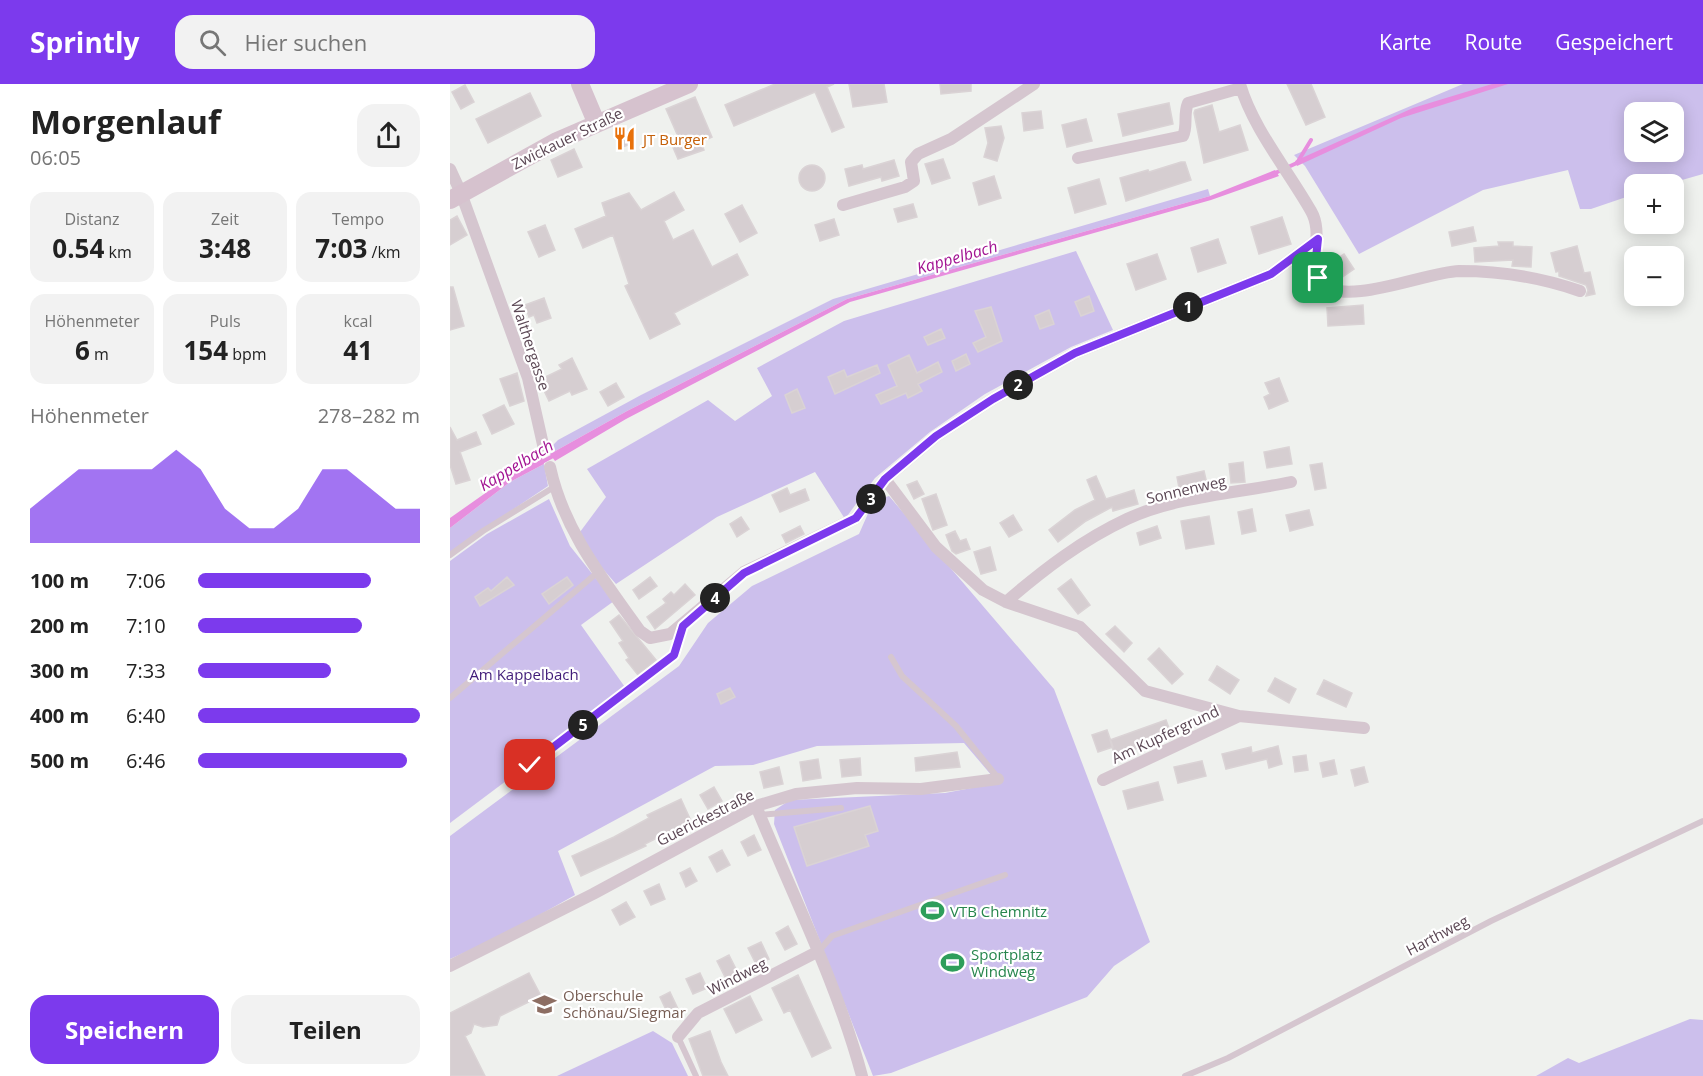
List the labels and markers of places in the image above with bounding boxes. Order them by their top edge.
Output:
restaurant icon: JT Burger [612,126,638,152]
place label: JT Burger [641,129,707,149]
pin [1292,252,1343,303]
pin: 1 [1173,292,1203,322]
pin: 2 [1003,370,1033,400]
pin: 3 [856,484,886,514]
pin: 4 [700,583,730,613]
pin: 5 [568,710,598,740]
pin [504,739,555,790]
sports icon: VTB Chemnitz [919,898,945,924]
place label: VTB Chemnitz [950,901,1047,921]
place label: Sportplatz Windweg [971,944,1043,981]
sports icon: Sportplatz Windweg [940,950,966,976]
place label: Oberschule Schönau/Siegmar [563,985,686,1022]
school or university icon: Oberschule Schönau/Siegmar [532,991,558,1017]

